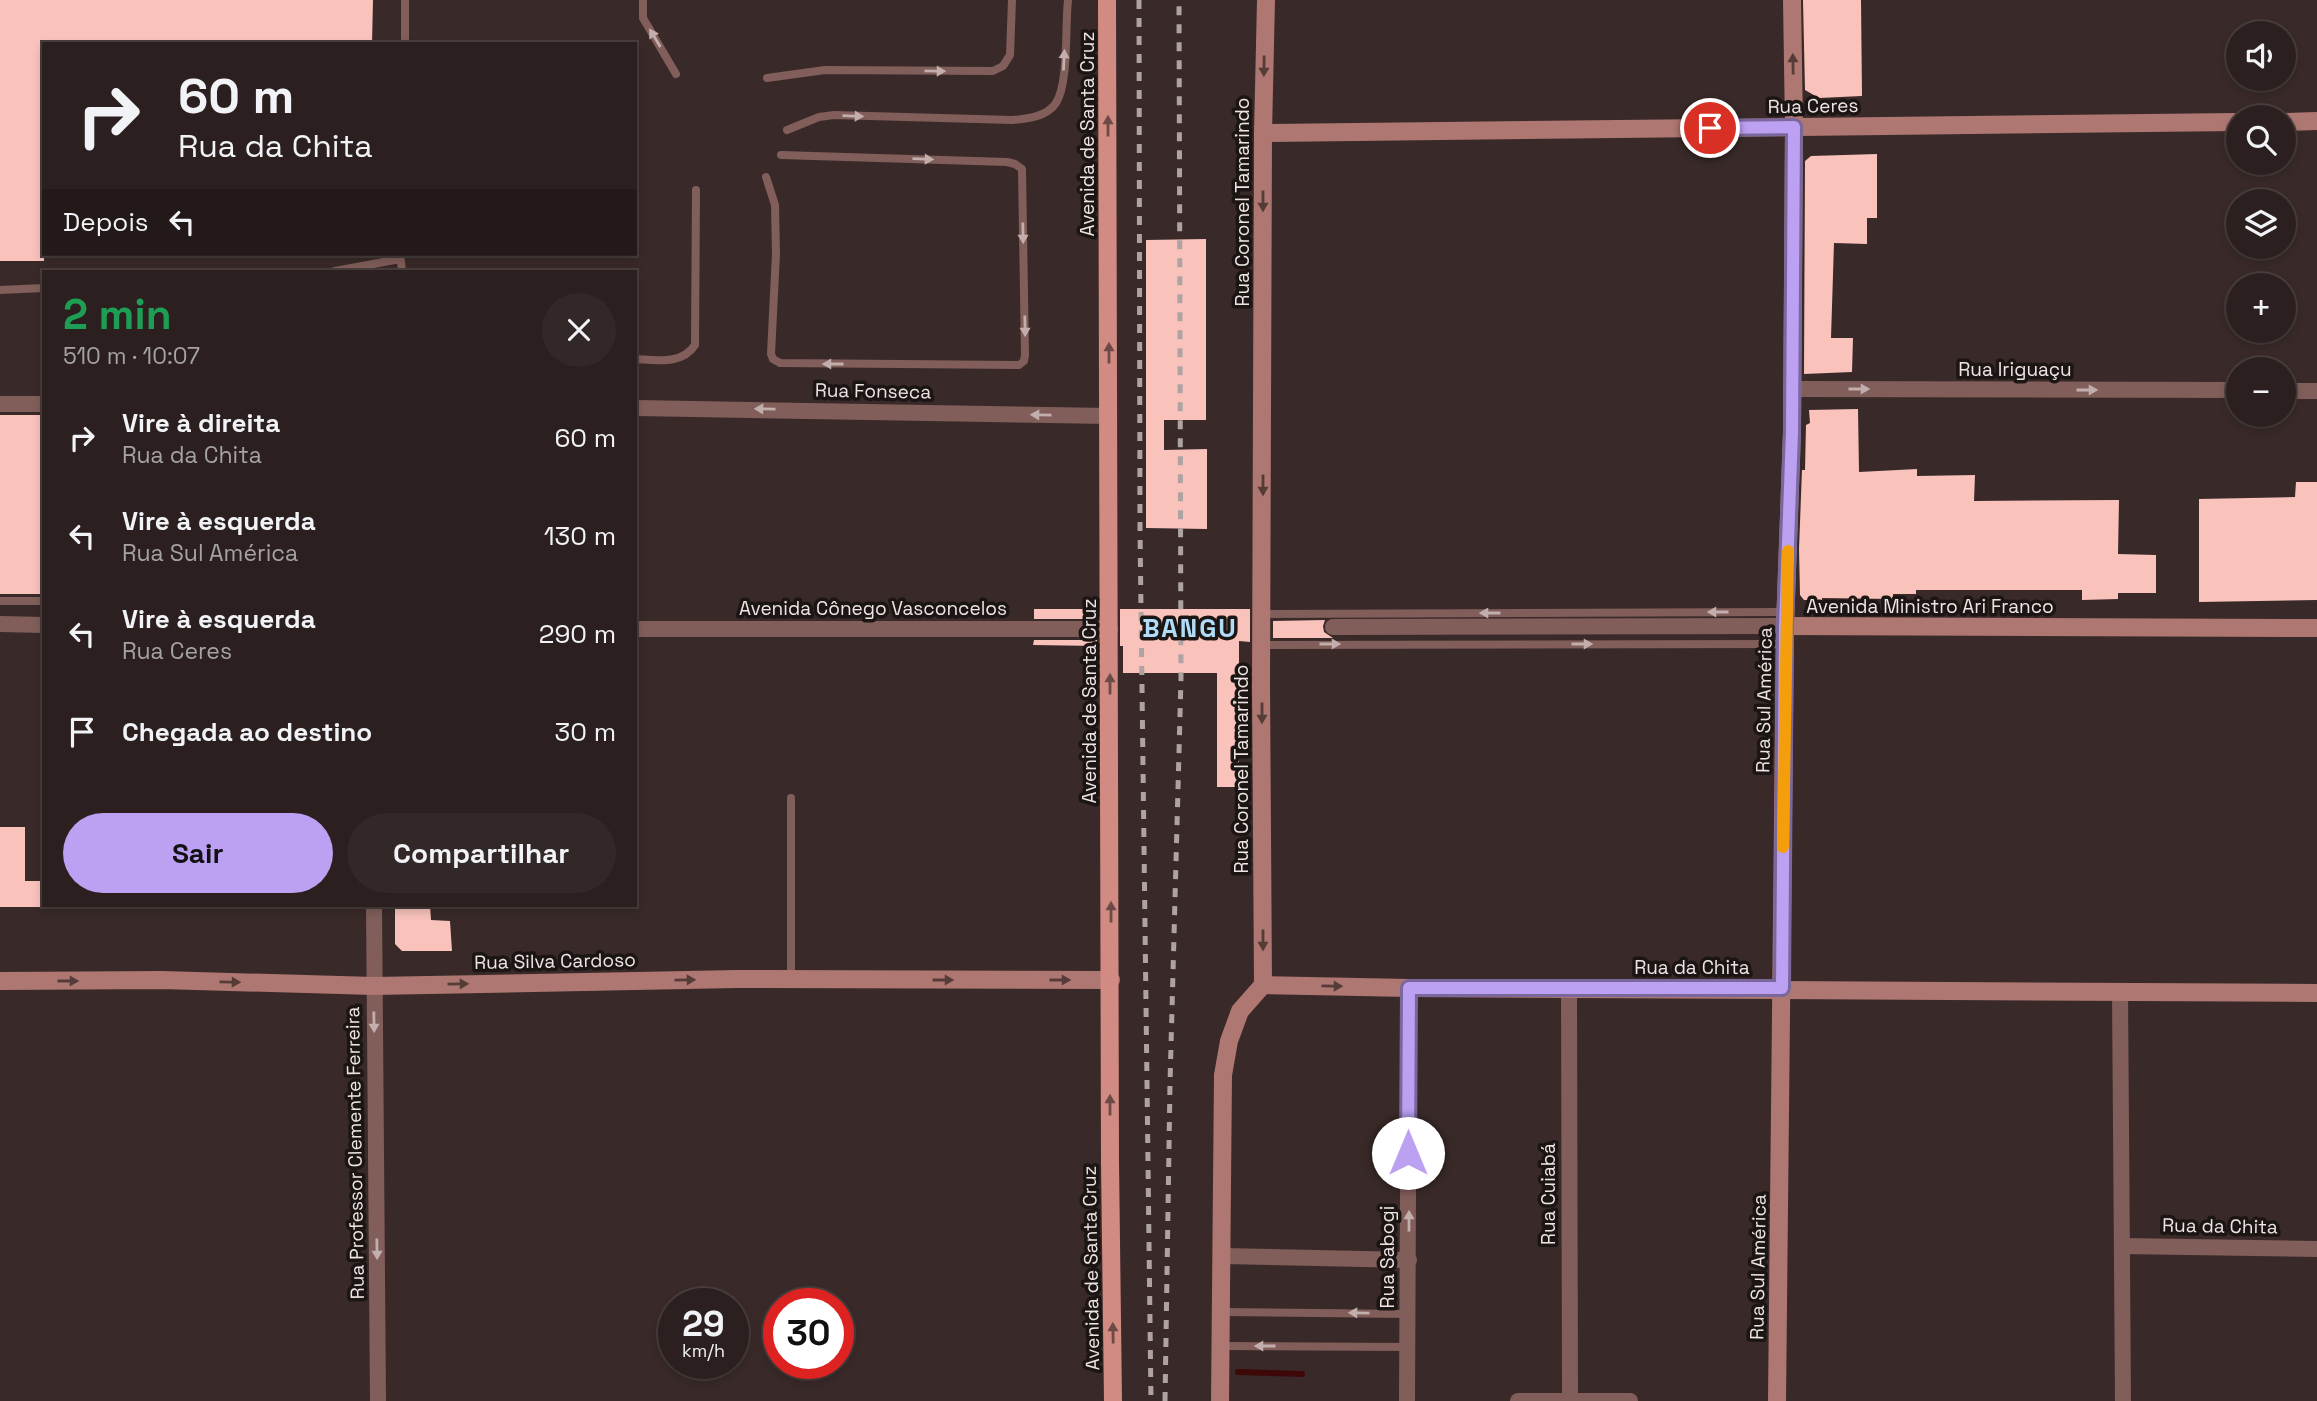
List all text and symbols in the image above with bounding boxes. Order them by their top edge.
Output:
map controls [2226,21,2296,427]
button: sound [2226,21,2296,91]
one-way arrow [649,29,661,48]
street label: Avenida de Santa Cruz [1075,32,1100,236]
one-way arrow [1059,49,1070,71]
one-way arrow [1787,52,1799,74]
one-way arrow [1259,56,1270,78]
text: 60 m [178,65,294,127]
one-way arrow [924,66,946,77]
icon: right [63,70,154,161]
street label: Rua Ceres [1767,93,1859,119]
street label: Rua Coronel Tamarindo [1230,97,1255,307]
pin [1680,98,1740,158]
button: search [2226,105,2296,175]
icon: arrive [1691,109,1729,147]
one-way arrow [842,110,864,121]
one-way arrow [1102,115,1114,137]
text: Rua da Chita [178,126,373,166]
one-way arrow [912,153,934,164]
button: layers [2226,189,2296,259]
one-way arrow [1257,190,1269,212]
icon: left [163,203,201,241]
text: Depois [63,205,149,239]
one-way arrow [1017,222,1029,244]
button: + [2226,273,2296,343]
text: 2 min [63,288,172,341]
button: close [542,293,616,367]
one-way arrow [1019,315,1030,337]
text: 510 m · 10:07 [63,341,200,371]
one-way arrow [1103,342,1115,364]
street label: Rua Iriguaçu [1958,357,2072,382]
button: − [2226,357,2296,427]
one-way arrow [822,358,844,370]
street label: Rua Fonseca [815,377,932,405]
one-way arrow [1849,383,1871,395]
one-way arrow [2076,384,2098,396]
one-way arrow [753,404,775,415]
text: Vire à direita [122,406,280,440]
one-way arrow [1030,409,1052,421]
icon: right [63,419,101,457]
text: 60 m [554,421,616,455]
text: Rua da Chita [122,440,262,470]
one-way arrow [1257,475,1269,497]
text: Vire à esquerda [122,504,316,538]
icon: left [63,517,101,555]
text: 130 m [544,519,616,553]
text: Rua Sul América [122,538,298,568]
street label: Avenida Ministro Ari Franco [1806,594,2054,619]
street label: Avenida Cônego Vasconcelos [739,596,1007,621]
street label: Avenida de Santa Cruz [1077,599,1102,803]
text: Vire à esquerda [122,602,316,636]
one-way arrow [1706,606,1728,618]
one-way arrow [1479,607,1501,619]
district label: BANGU [1142,611,1238,645]
icon: left [63,615,101,653]
text: 290 m [539,617,616,651]
street label: Rua Sul América [1750,627,1778,773]
text: Rua Ceres [122,636,232,666]
one-way arrow [1572,638,1594,650]
one-way arrow [1320,639,1342,650]
street label: Rua Coronel Tamarindo [1229,664,1254,874]
one-way arrow [1104,673,1116,695]
one-way arrow [1256,702,1267,724]
icon: arrive [63,713,101,751]
text: Chegada ao destino [122,715,372,749]
text: 30 m [555,715,616,749]
button: Sair [63,813,333,893]
button: Compartilhar [347,813,616,893]
one-way arrow [1105,900,1117,922]
one-way arrow [1257,930,1269,952]
street label: Rua Silva Cardoso [474,947,636,975]
street label: Rua da Chita [1634,955,1750,980]
one-way arrow [933,974,955,986]
one-way arrow [1049,974,1071,986]
one-way arrow [57,975,79,987]
one-way arrow [675,975,697,986]
one-way arrow [220,976,242,988]
one-way arrow [447,978,469,990]
one-way arrow [1321,981,1343,992]
street label: Rua Professor Clemente Ferreira [340,1006,370,1300]
one-way arrow [369,1011,380,1033]
one-way arrow [1104,1094,1116,1116]
position arrow [1371,1116,1445,1190]
street label: Rua Cuiabá [1536,1143,1561,1245]
street label: Avenida de Santa Cruz [1077,1165,1105,1371]
street label: Rua Sul América [1744,1194,1772,1340]
street label: Rua Sabogi [1375,1206,1400,1308]
one-way arrow [1403,1210,1415,1232]
street label: Rua da Chita [2162,1212,2278,1240]
one-way arrow [371,1239,382,1261]
speed limit sign: 30 [763,1288,854,1379]
text: 29 [682,1302,725,1346]
one-way arrow [1347,1307,1369,1319]
one-way arrow [1107,1322,1119,1344]
text: km/h [682,1339,725,1362]
one-way arrow [1254,1340,1276,1352]

